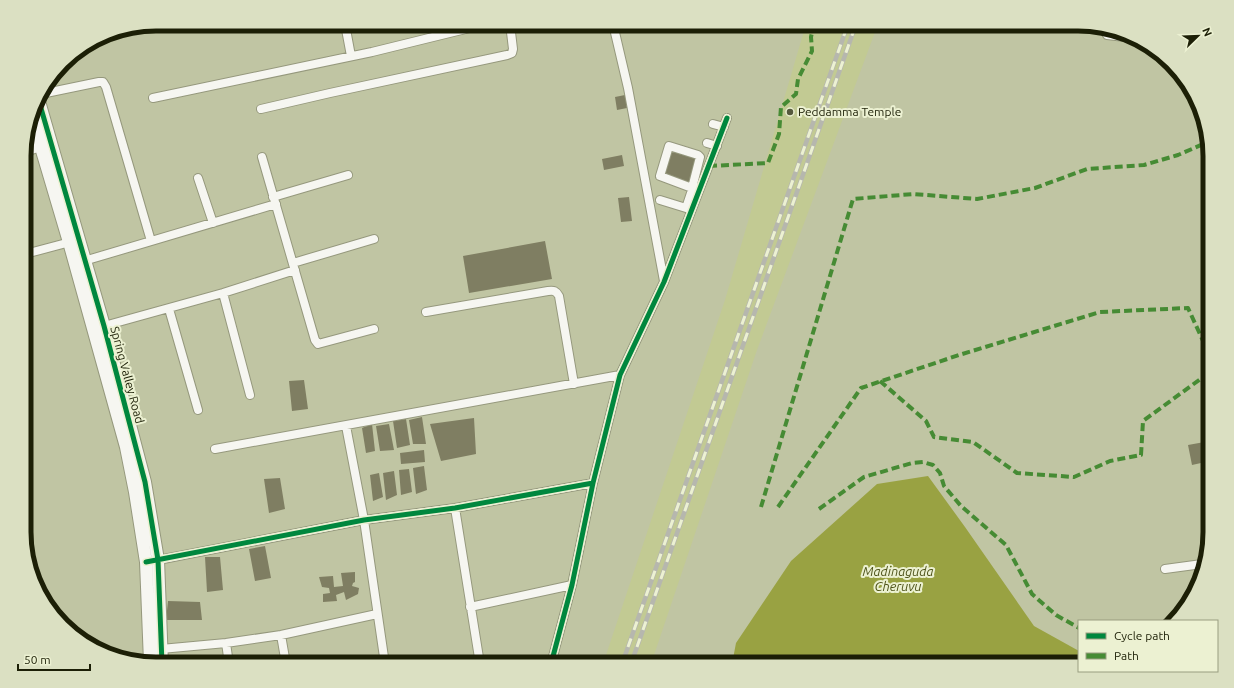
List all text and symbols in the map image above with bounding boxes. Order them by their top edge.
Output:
north arrow [1178,16,1218,56]
text: N [1200,26,1214,38]
place label: Peddamma Temple [798,105,901,118]
marker: Peddamma Temple [785,107,795,117]
street label: Spring Valley Road [108,325,147,425]
water label: Madinaguda Cheruvu [862,564,934,593]
legend [1078,620,1218,672]
text: Cycle path [1114,629,1170,642]
scale bar [18,646,90,672]
text: Path [1114,649,1139,662]
text: 50 m [24,653,51,666]

